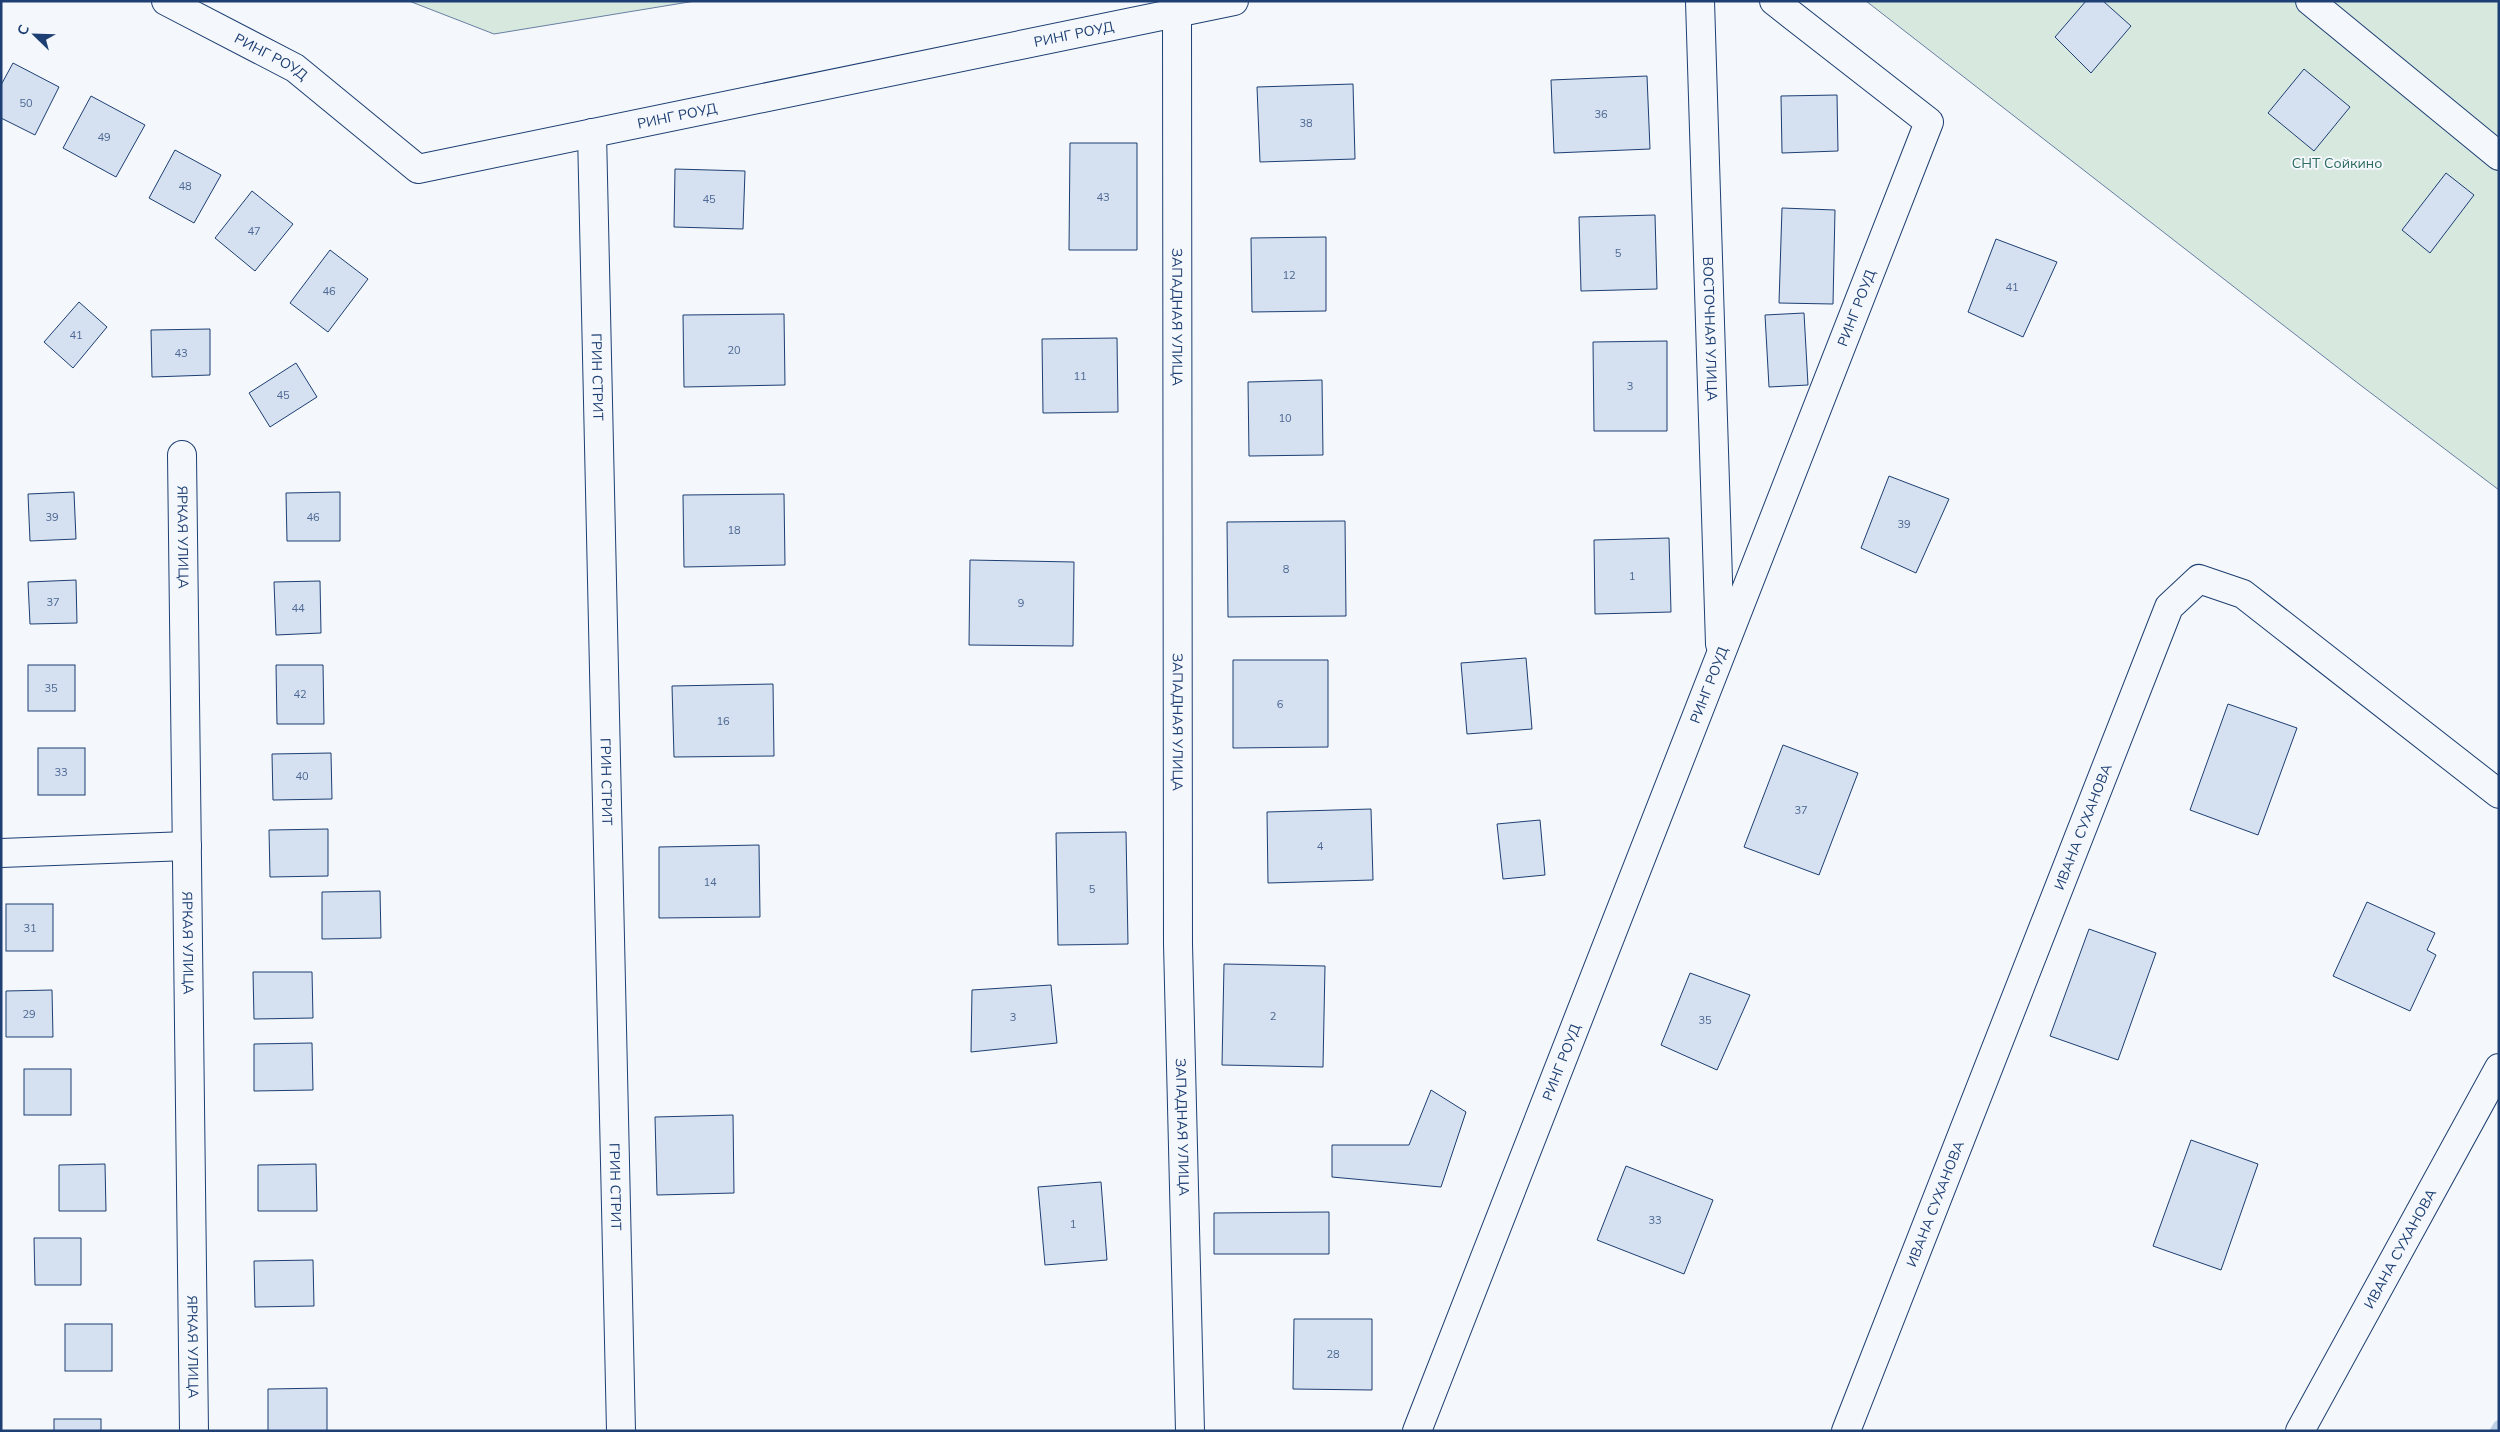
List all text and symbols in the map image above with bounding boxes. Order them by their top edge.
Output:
north arrow [10,10,60,60]
street label: РИНГ РОУД [1032,17,1115,51]
text: С [13,22,33,38]
street label: РИНГ РОУД [232,29,312,84]
house number: 50 [19,96,33,110]
street label: РИНГ РОУД [636,99,719,133]
house number: 36 [1594,107,1608,121]
house number: 38 [1299,116,1313,130]
house number: 49 [97,130,111,144]
park label: СНТ Сойкино [2292,154,2382,172]
house number: 48 [178,179,192,193]
house number: 43 [1096,190,1110,204]
house number: 45 [702,192,716,206]
house number: 47 [247,224,261,238]
house number: 5 [1615,246,1622,260]
street label: ЗАПАДНАЯ УЛИЦА [1168,248,1186,387]
street label: ВОСТОЧНАЯ УЛИЦА [1699,256,1721,402]
street label: РИНГ РОУД [1833,267,1879,349]
house number: 12 [1282,268,1296,282]
house number: 41 [2005,280,2019,294]
house number: 46 [322,284,336,298]
house number: 41 [69,328,83,342]
street label: ГРИН СТРИТ [587,333,607,422]
house number: 20 [727,343,741,357]
house number: 43 [174,346,188,360]
house number: 11 [1073,369,1087,383]
house number: 3 [1627,379,1633,393]
house number: 45 [276,388,290,402]
house number: 10 [1278,411,1292,425]
street label: ЯРКАЯ УЛИЦА [173,485,193,589]
house number: 39 [45,510,59,524]
house number: 46 [306,510,320,524]
house number: 39 [1897,517,1911,531]
house number: 18 [727,523,741,537]
house number: 8 [1283,562,1290,576]
house number: 1 [1629,569,1635,583]
house number: 37 [46,595,60,609]
house number: 9 [1018,596,1024,610]
house number: 44 [291,601,305,615]
street label: РИНГ РОУД [1686,644,1732,726]
street label: ЗАПАДНАЯ УЛИЦА [1169,653,1187,792]
house number: 35 [44,681,58,695]
house number: 42 [293,687,307,701]
house number: 6 [1277,697,1284,711]
house number: 16 [716,714,730,728]
street label: ГРИН СТРИТ [597,738,616,826]
street label: ИВАНА СУХАНОВА [2050,760,2116,893]
house number: 33 [54,765,68,779]
house number: 40 [295,769,309,783]
house number: 37 [1794,803,1808,817]
house number: 4 [1317,839,1324,853]
house number: 14 [703,875,717,889]
house number: 5 [1089,882,1096,896]
street label: ЯРКАЯ УЛИЦА [178,891,198,995]
house number: 31 [23,921,37,935]
house number: 29 [22,1007,36,1021]
house number: 2 [1270,1009,1277,1023]
house number: 3 [1010,1010,1016,1024]
house number: 35 [1698,1013,1712,1027]
street label: РИНГ РОУД [1538,1021,1584,1103]
street label: ЗАПАДНАЯ УЛИЦА [1172,1058,1193,1197]
street label: ИВАНА СУХАНОВА [1902,1137,1968,1270]
street label: ГРИН СТРИТ [606,1143,626,1231]
street label: ИВАНА СУХАНОВА [2360,1185,2440,1312]
house number: 33 [1648,1213,1662,1227]
house number: 1 [1070,1217,1076,1231]
street label: ЯРКАЯ УЛИЦА [183,1295,203,1399]
house number: 28 [1326,1347,1340,1361]

